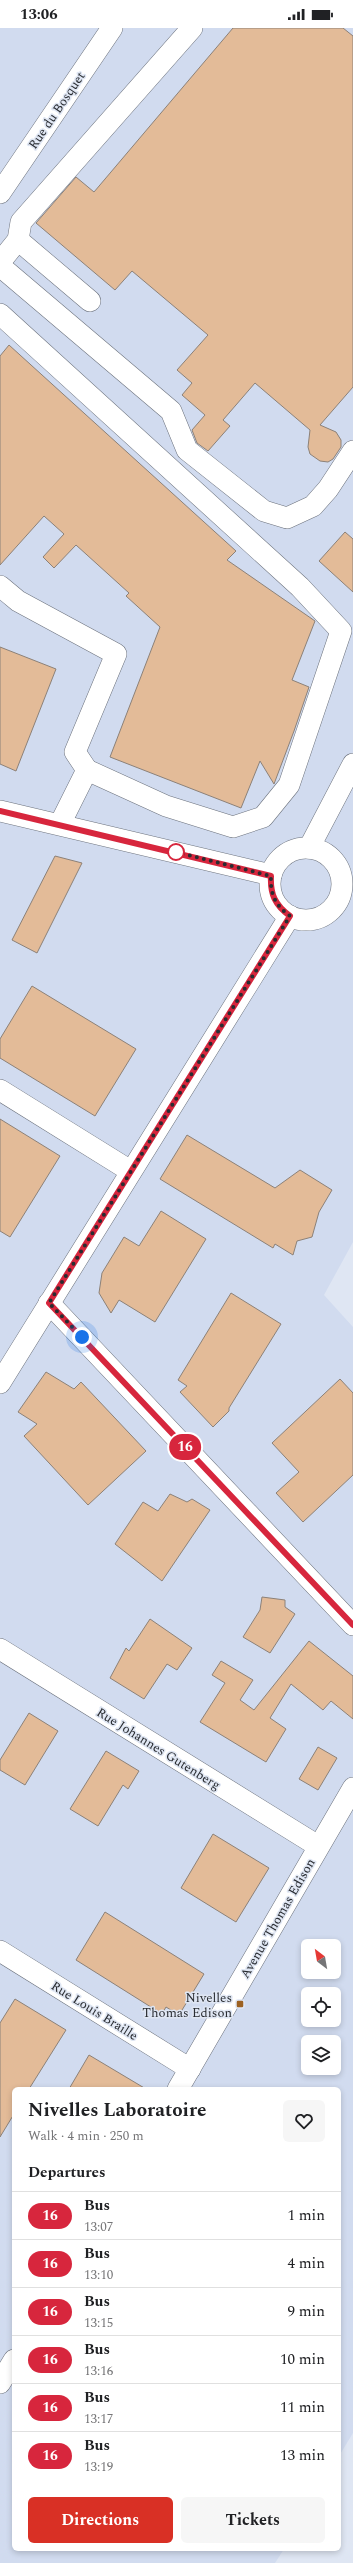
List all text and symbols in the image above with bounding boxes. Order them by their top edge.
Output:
text: 13:06 [20,3,58,26]
street label: Rue du Bosquet [23,67,91,153]
unlabelled marker [167,843,185,861]
your location [72,1327,92,1347]
line badge: 16 [167,1434,203,1460]
text: 16 [177,1436,193,1457]
street label: Rue Johannes Gutenberg [93,1702,224,1795]
street label: Avenue Thomas Edison [235,1854,321,1982]
north arrow [301,1939,341,1979]
map controls [301,1939,341,2075]
street label: Rue Louis Braille [47,1976,142,2046]
button: locate [301,1987,341,2027]
place label: Nivelles Thomas Edison [142,1988,232,2023]
marker: Nivelles Thomas Edison [235,1999,245,2009]
button: layers [301,2035,341,2075]
text: Nivelles Laboratoire [28,2096,206,2125]
button: heart [283,2100,325,2142]
text: Walk · 4 min · 250 m [28,2126,144,2146]
text: Departures [28,2161,106,2184]
text: Bus [84,2194,110,2217]
text: 1 min [287,2204,325,2227]
text: 16 [42,2205,58,2226]
text: 13:07 [84,2217,113,2237]
text: Bus [84,2242,110,2265]
text: 4 min [287,2252,325,2275]
text: 16 [42,2253,58,2274]
text: 13:10 [84,2265,113,2285]
text: Bus [84,2290,110,2313]
text: 9 min [287,2300,325,2323]
text: 16 [42,2301,58,2322]
text: 13:15 [84,2313,113,2333]
text: Bus [84,2338,110,2361]
text: 10 min [280,2348,325,2371]
text: 16 [42,2349,58,2370]
text: 13:16 [84,2361,113,2381]
text: Bus [84,2386,110,2409]
text: 11 min [280,2396,325,2419]
text: 16 [42,2397,58,2418]
text: 13:17 [84,2409,113,2429]
text: Bus [84,2434,110,2457]
text: 13 min [280,2444,325,2467]
text: 16 [42,2445,58,2466]
text: 13:19 [84,2457,113,2477]
button: Directions [28,2497,173,2543]
button: Tickets [181,2497,325,2543]

